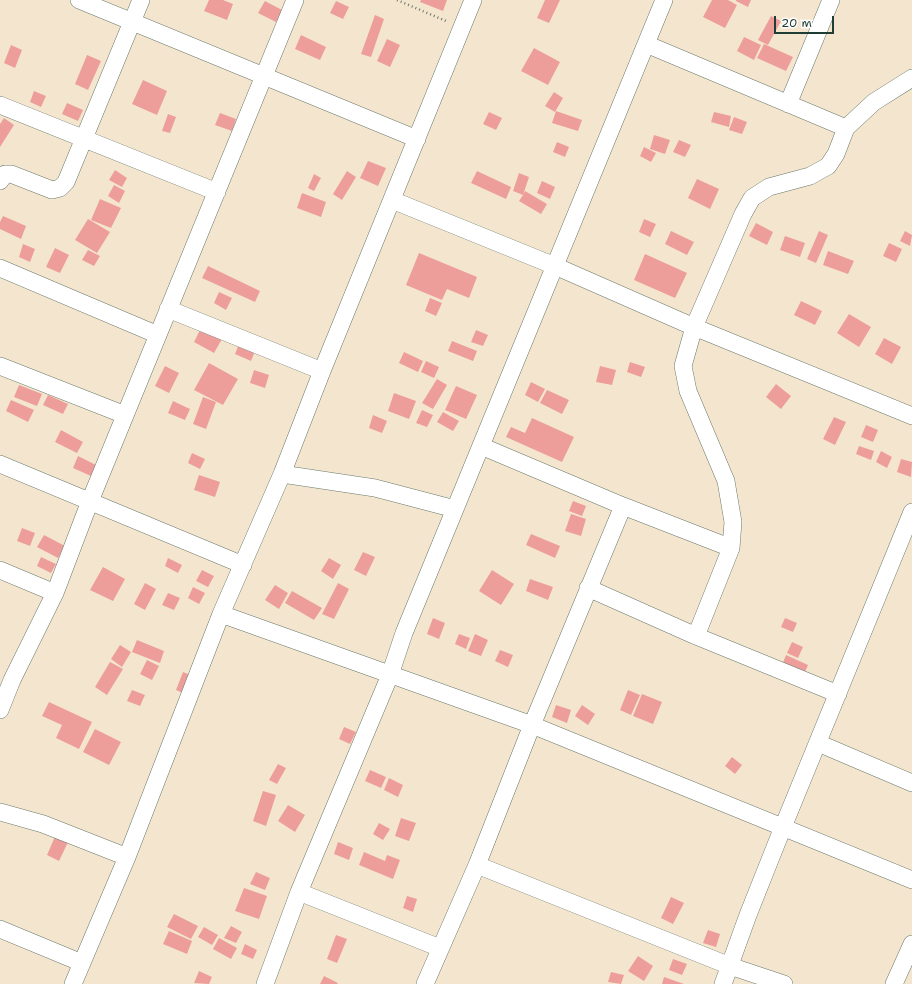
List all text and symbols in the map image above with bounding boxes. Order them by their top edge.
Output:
scale bar [776,8,836,34]
text: 20 m [781,15,812,31]

